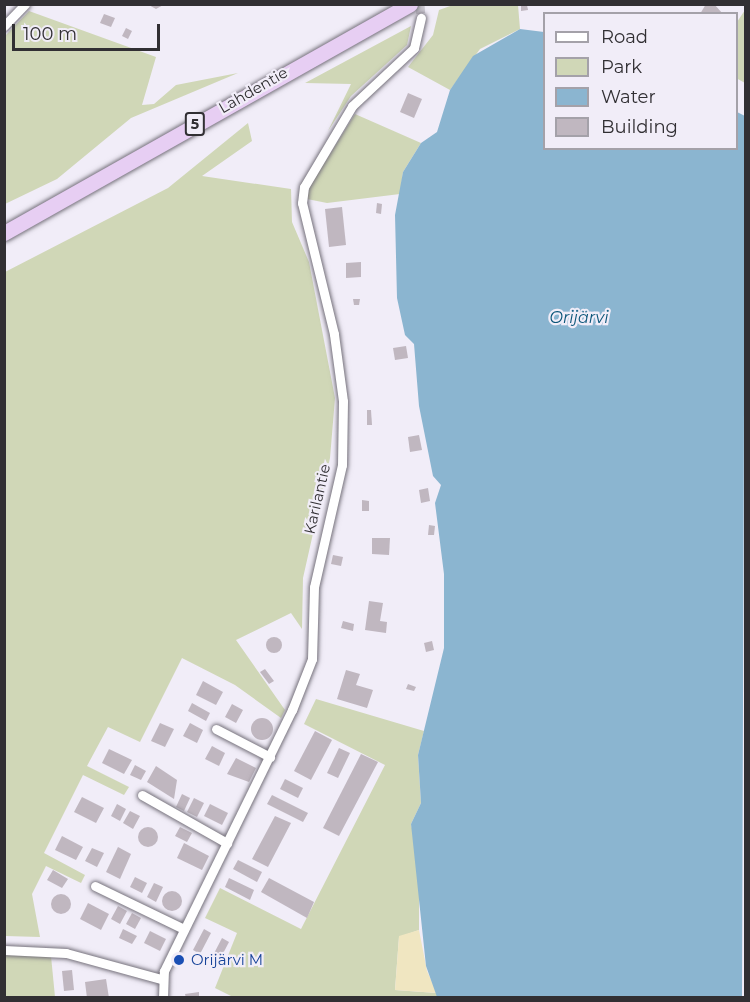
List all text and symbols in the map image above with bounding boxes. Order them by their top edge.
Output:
scale bar [15,12,164,50]
legend [543,12,738,150]
text: 100 m [23,23,77,45]
text: Road [601,26,648,48]
text: Park [601,56,642,78]
street label: Lahdentie [215,63,291,117]
text: Water [601,86,656,108]
road number: 5 [184,113,206,135]
text: Building [601,116,678,138]
water label: Orijärvi [550,308,608,328]
street label: Karilantie [300,462,334,536]
place label: Orijärvi M [191,951,263,969]
marker: Orijärvi M [172,953,186,967]

